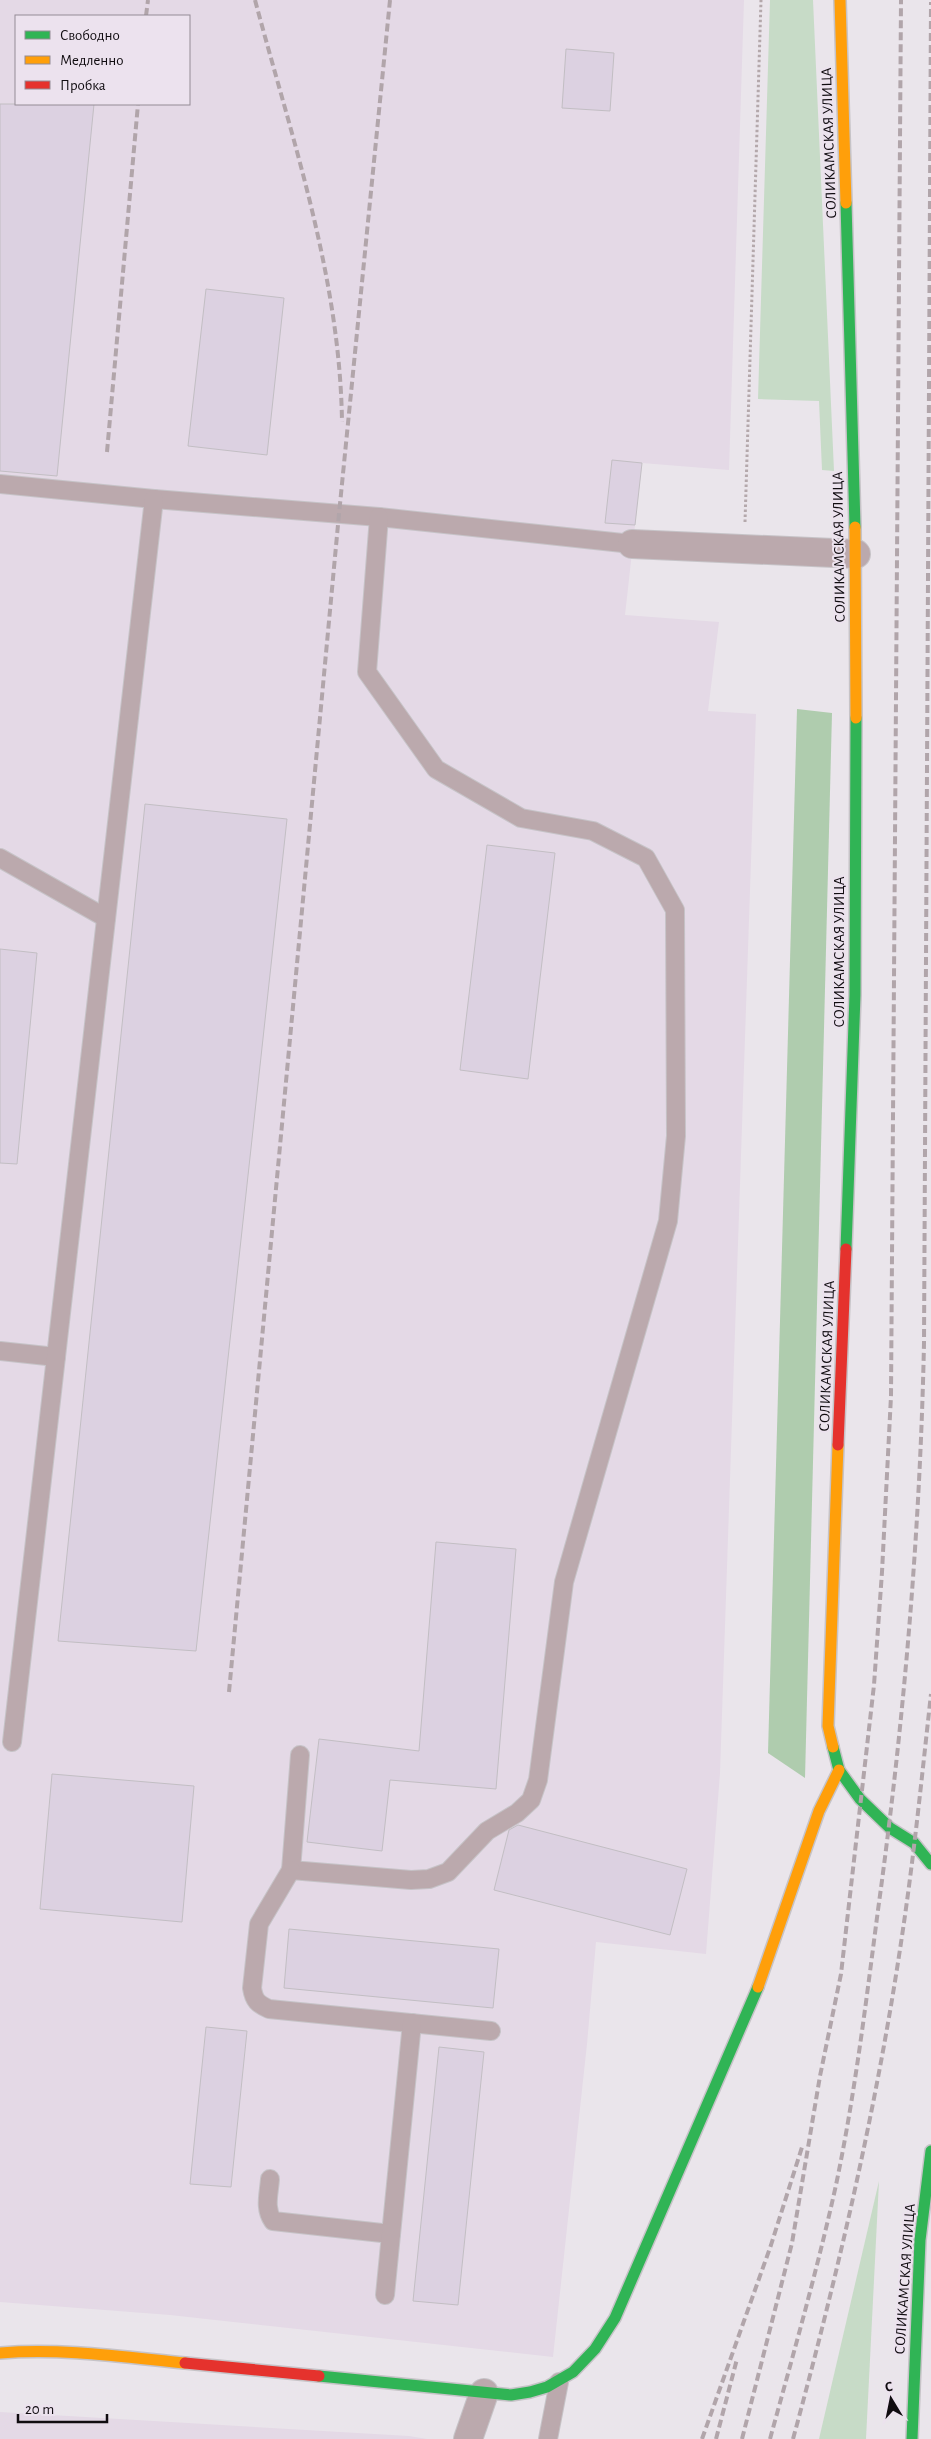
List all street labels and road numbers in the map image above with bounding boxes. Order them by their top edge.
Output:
street label: СОЛИКАМСКАЯ УЛИЦА [819,67,839,219]
street label: СОЛИКАМСКАЯ УЛИЦА [830,471,848,623]
street label: СОЛИКАМСКАЯ УЛИЦА [832,876,847,1028]
street label: СОЛИКАМСКАЯ УЛИЦА [817,1280,837,1432]
street label: СОЛИКАМСКАЯ УЛИЦА [892,2203,918,2355]

